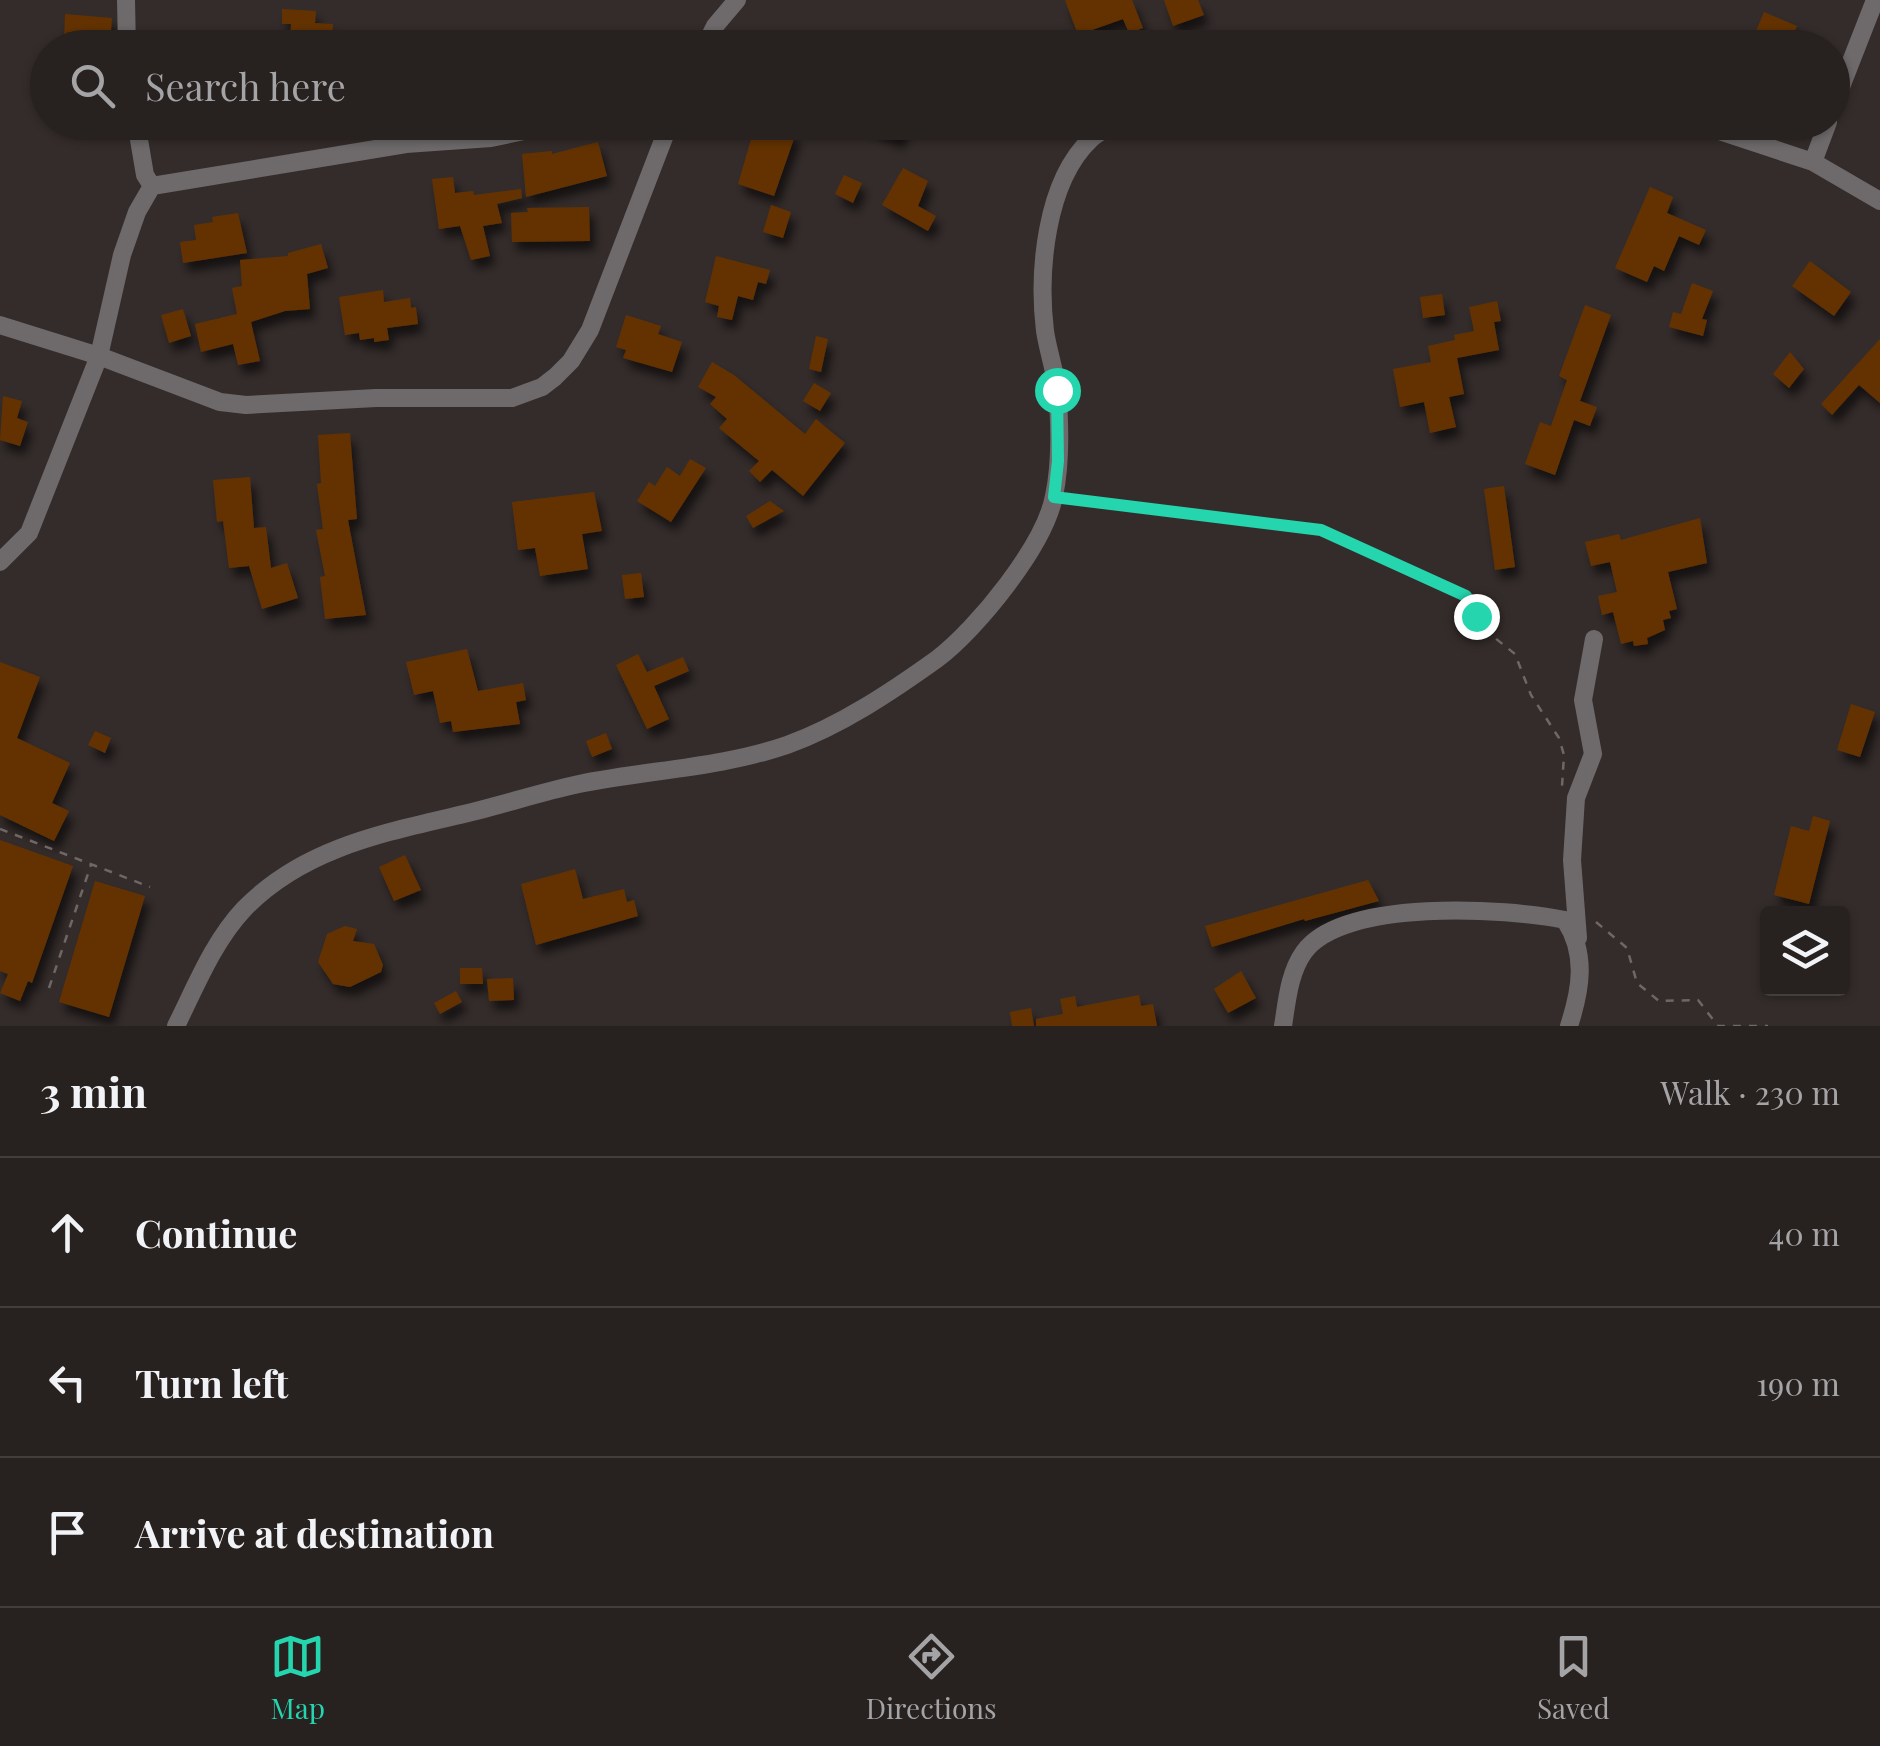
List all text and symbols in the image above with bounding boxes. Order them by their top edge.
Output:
search box [30,30,1850,140]
icon: search [65,58,120,113]
text: Search here [145,60,346,111]
route start [1035,368,1081,414]
route end [1454,594,1500,640]
map controls [1760,906,1850,996]
button: layers [1760,906,1850,996]
text: 3 min [40,1063,147,1119]
text: Walk · 230 m [1661,1070,1840,1113]
icon: ahead [40,1205,95,1260]
text: Continue [135,1207,297,1258]
text: 40 m [1769,1211,1840,1254]
icon: left [40,1355,95,1410]
text: Turn left [135,1357,288,1408]
text: 190 m [1756,1361,1840,1404]
icon: arrive [40,1505,95,1560]
text: Arrive at destination [135,1507,494,1558]
tab: Map [270,1629,325,1726]
tab: Directions [866,1629,997,1726]
tab: Saved [1537,1629,1610,1726]

